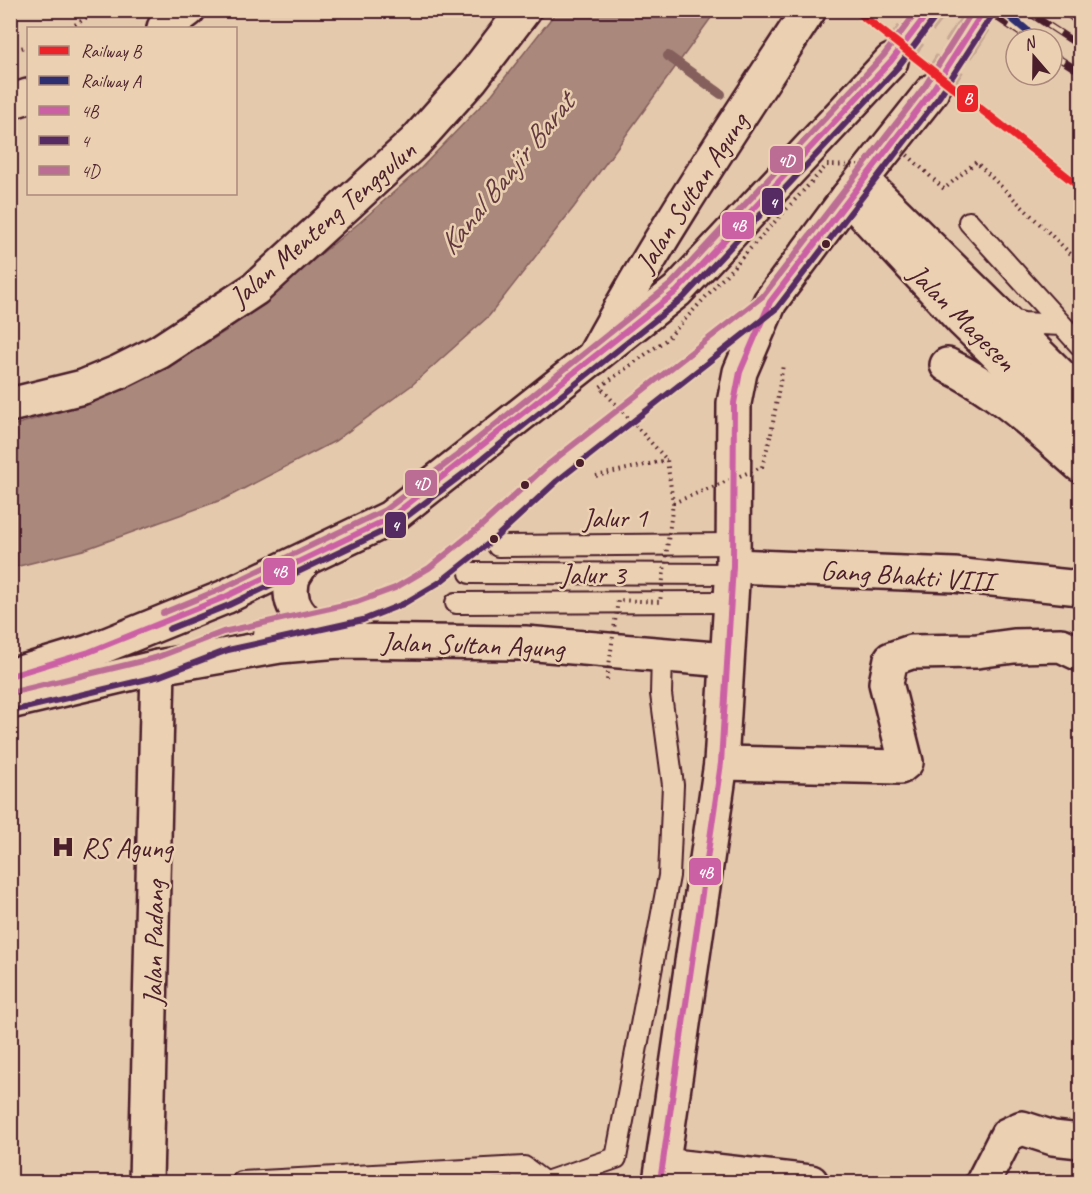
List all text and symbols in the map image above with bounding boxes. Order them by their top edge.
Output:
legend [27,27,237,195]
north arrow [1004,27,1064,87]
text: N [1021,32,1040,55]
text: Railway B [81,40,143,62]
text: Railway A [81,70,142,92]
water label: Kanal Banjir Barat [429,81,586,262]
line badge: B [956,84,979,113]
text: B [964,89,974,109]
text: 4B [81,100,100,122]
street label: Jalan Sultan Agung [626,105,757,280]
text: 4 [81,130,91,152]
street label: Jalan Menteng Tenggulun [220,132,423,315]
line badge: 4D [769,145,804,174]
text: 4D [778,151,796,171]
text: 4D [81,160,101,182]
line badge: 4 [761,187,784,216]
text: 4 [769,193,778,213]
line badge: 4B [721,211,755,240]
text: 4B [730,216,747,236]
unlabelled marker [820,238,832,250]
street label: Jalan Magesen [900,255,1024,379]
unlabelled marker [574,457,586,469]
line badge: 4D [404,469,438,497]
text: 4D [413,474,431,494]
unlabelled marker [519,479,531,491]
street label: Jalur 1 [580,499,649,536]
line badge: 4 [384,511,407,539]
text: 4 [391,516,400,536]
unlabelled marker [488,533,500,545]
street label: Gang Bhakti VIII [820,552,1000,599]
line badge: 4B [262,557,296,586]
street label: Jalur 3 [558,557,628,592]
text: 4B [271,562,288,582]
street label: Jalan Sultan Agung [379,624,567,665]
place label: RS Agung [81,830,175,865]
hospital icon: RS Agung [50,834,76,860]
line badge: 4B [688,857,722,886]
text: 4B [697,863,714,883]
street label: Jalan Padang [135,878,172,1008]

